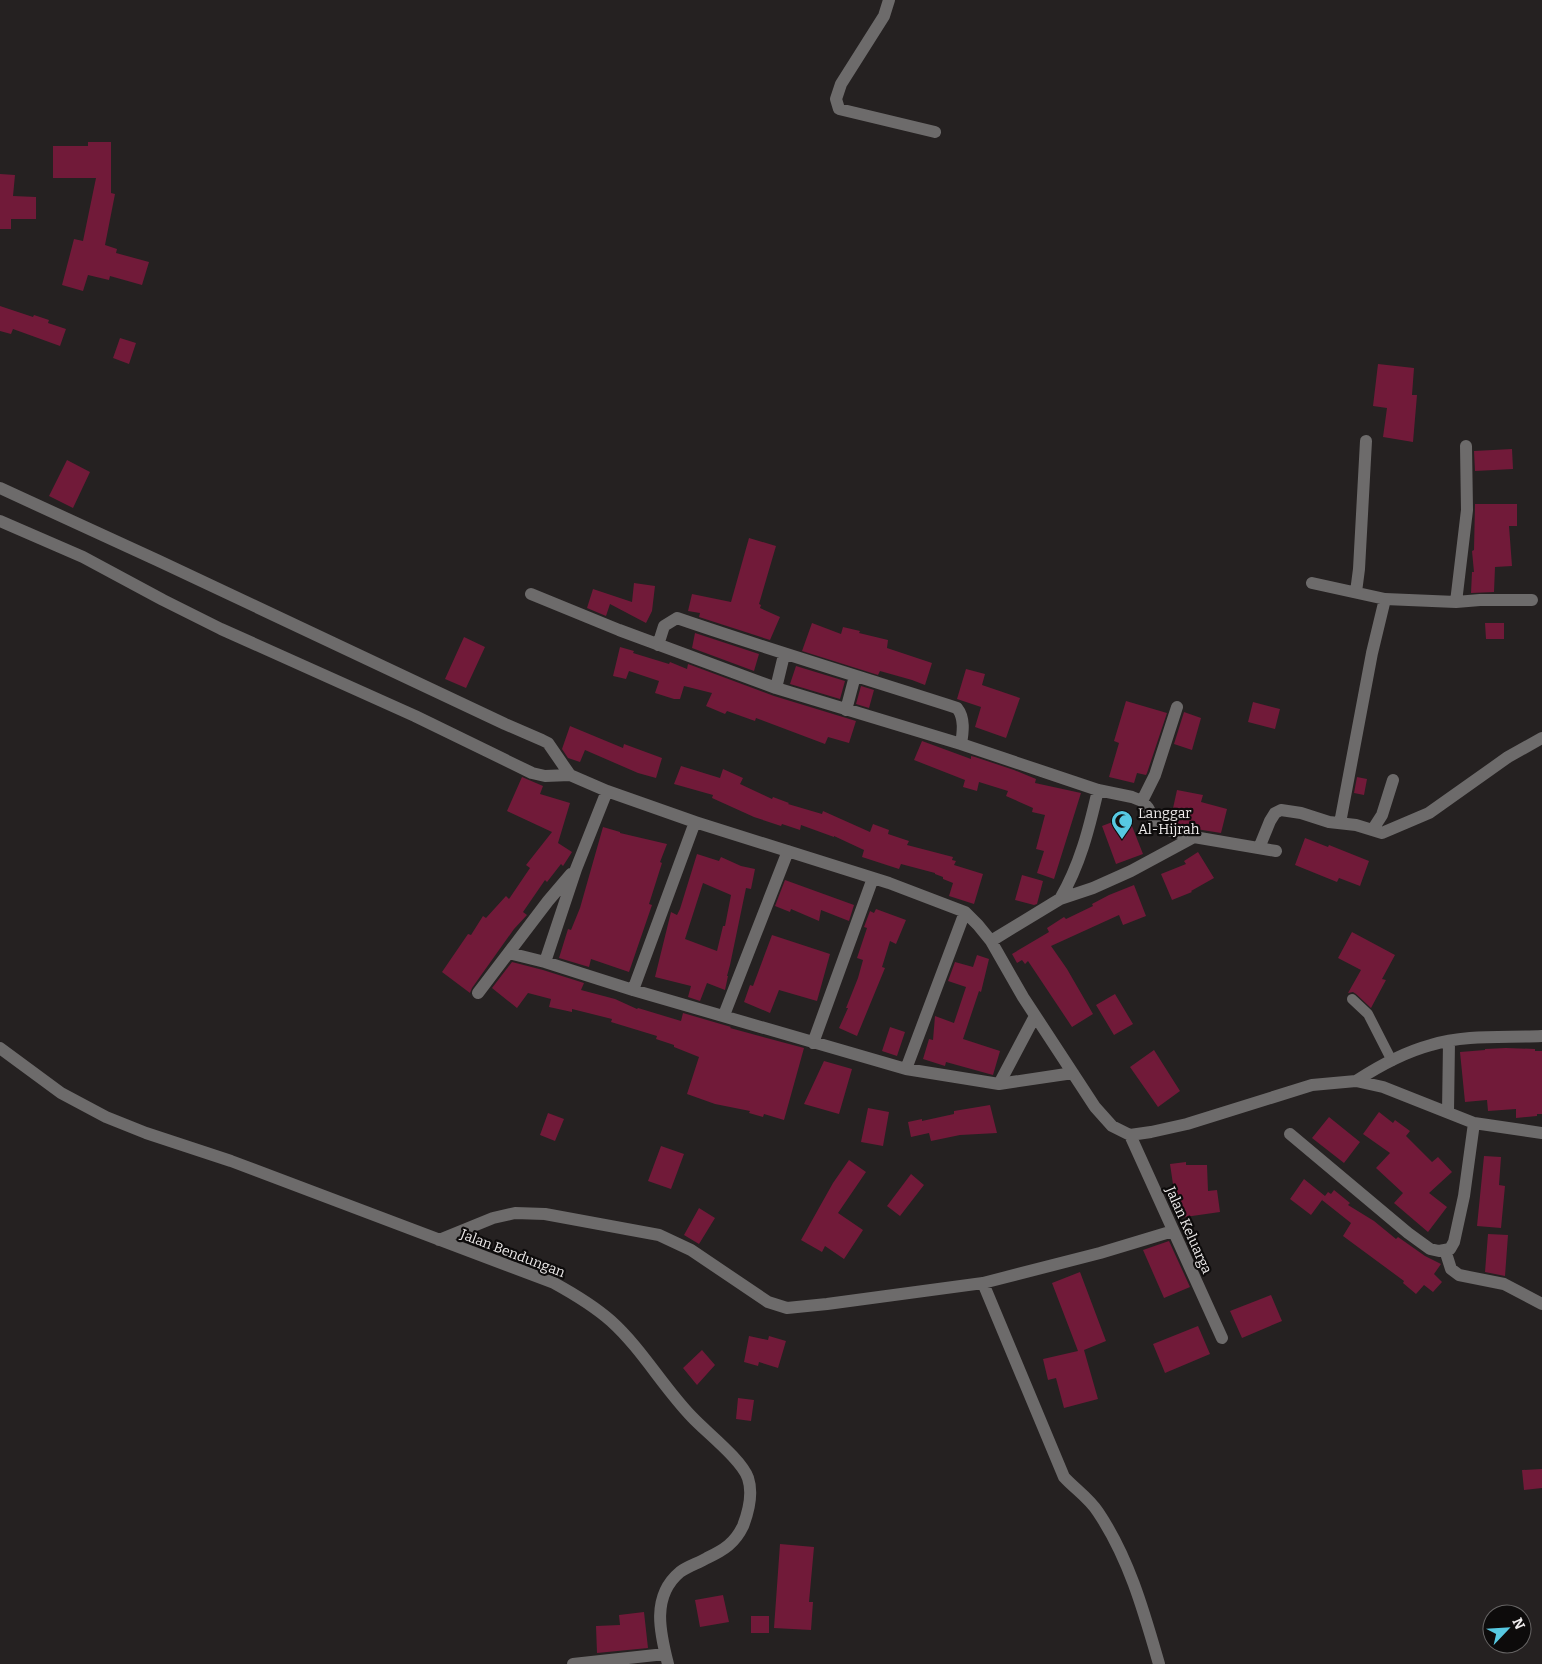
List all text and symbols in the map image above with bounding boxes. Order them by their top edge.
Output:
place label: Langgar Al-Hijrah [1138,805,1200,838]
mosque icon: Langgar Al-Hijrah [1110,809,1134,840]
street label: Jalan Keluarga [1161,1183,1216,1277]
street label: Jalan Bendungan [457,1225,568,1281]
north arrow [1482,1604,1532,1654]
text: N [1508,1615,1528,1632]

